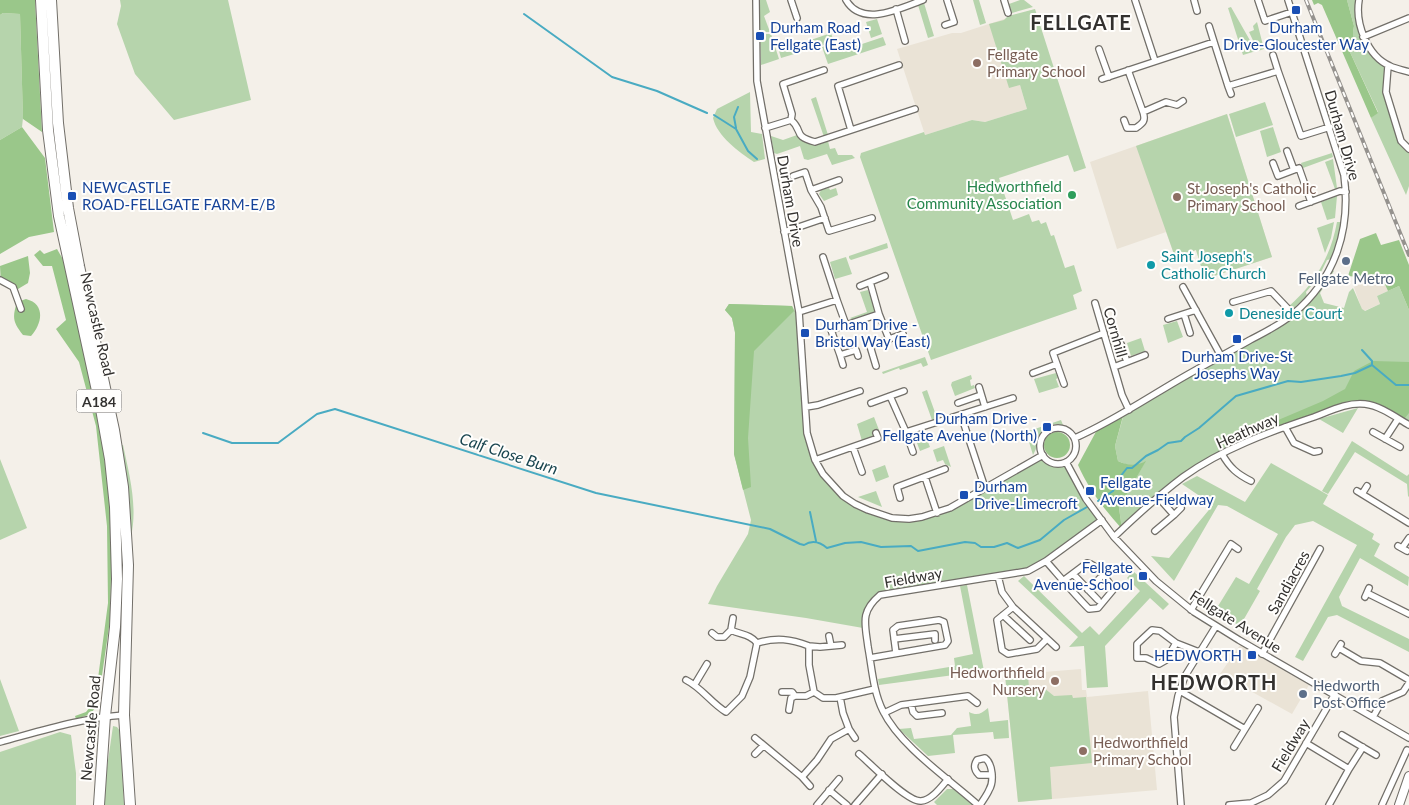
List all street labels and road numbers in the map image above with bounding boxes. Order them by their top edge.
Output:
street label: Durham Drive [1322,88,1364,182]
street label: Durham Drive [774,154,808,248]
street label: Newcastle Road [77,270,119,378]
street label: Cornhill [1100,305,1132,359]
road number: A184 [76,390,122,412]
street label: Heathway [1213,408,1281,452]
street label: Sandiacres [1263,547,1313,617]
street label: Fieldway [883,563,944,591]
street label: Fellgate Avenue [1187,586,1285,656]
street label: Newcastle Road [76,675,104,781]
street label: Fieldway [1267,715,1313,775]

